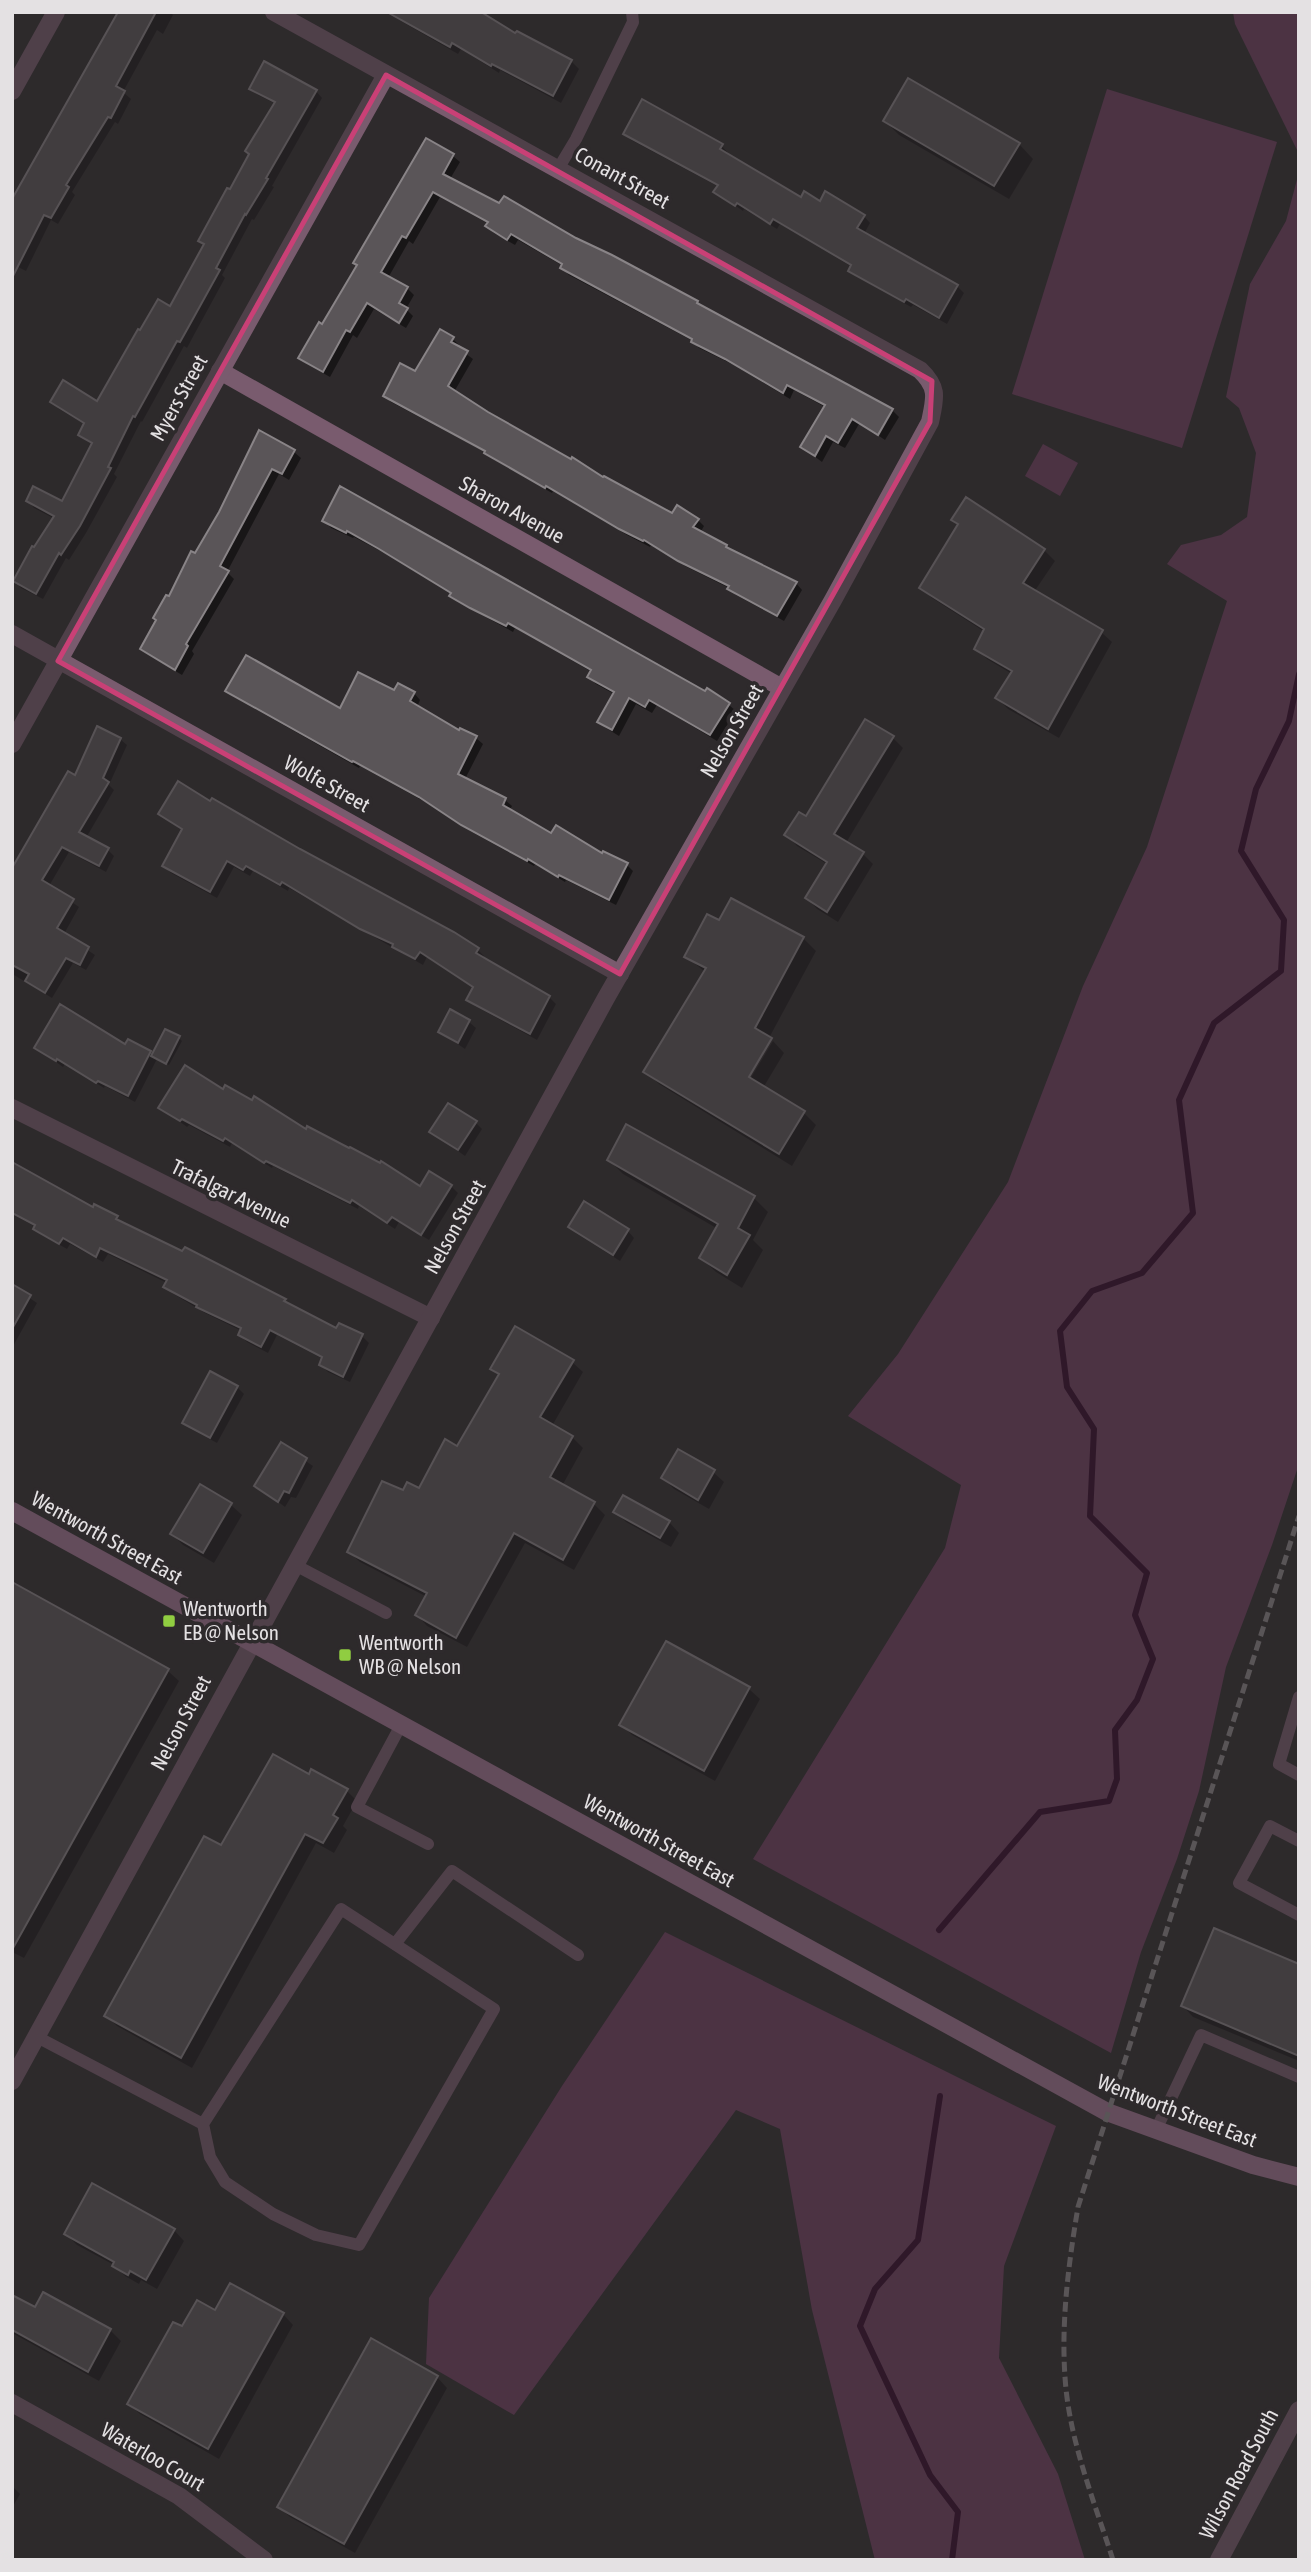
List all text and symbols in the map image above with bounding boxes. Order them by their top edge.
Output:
street label: Conant Street [571,141,674,213]
street label: Myers Street [145,350,212,445]
street label: Sharon Avenue [456,471,569,548]
street label: Nelson Street [695,680,768,781]
street label: Wolfe Street [280,750,375,816]
street label: Trafalgar Avenue [168,1154,295,1232]
street label: Nelson Street [418,1175,490,1278]
street label: Wentworth Street East [28,1486,187,1589]
place label: Wentworth EB @ Nelson [183,1596,279,1644]
marker: Wentworth EB @ Nelson [161,1613,177,1629]
place label: Wentworth WB @ Nelson [359,1630,461,1678]
marker: Wentworth WB @ Nelson [337,1647,353,1663]
street label: Nelson Street [145,1671,215,1774]
street label: Wentworth Street East [580,1789,739,1892]
street label: Wentworth Street East [1094,2069,1260,2152]
street label: Wilson Road South [1194,2404,1283,2543]
street label: Waterloo Court [98,2417,209,2495]

